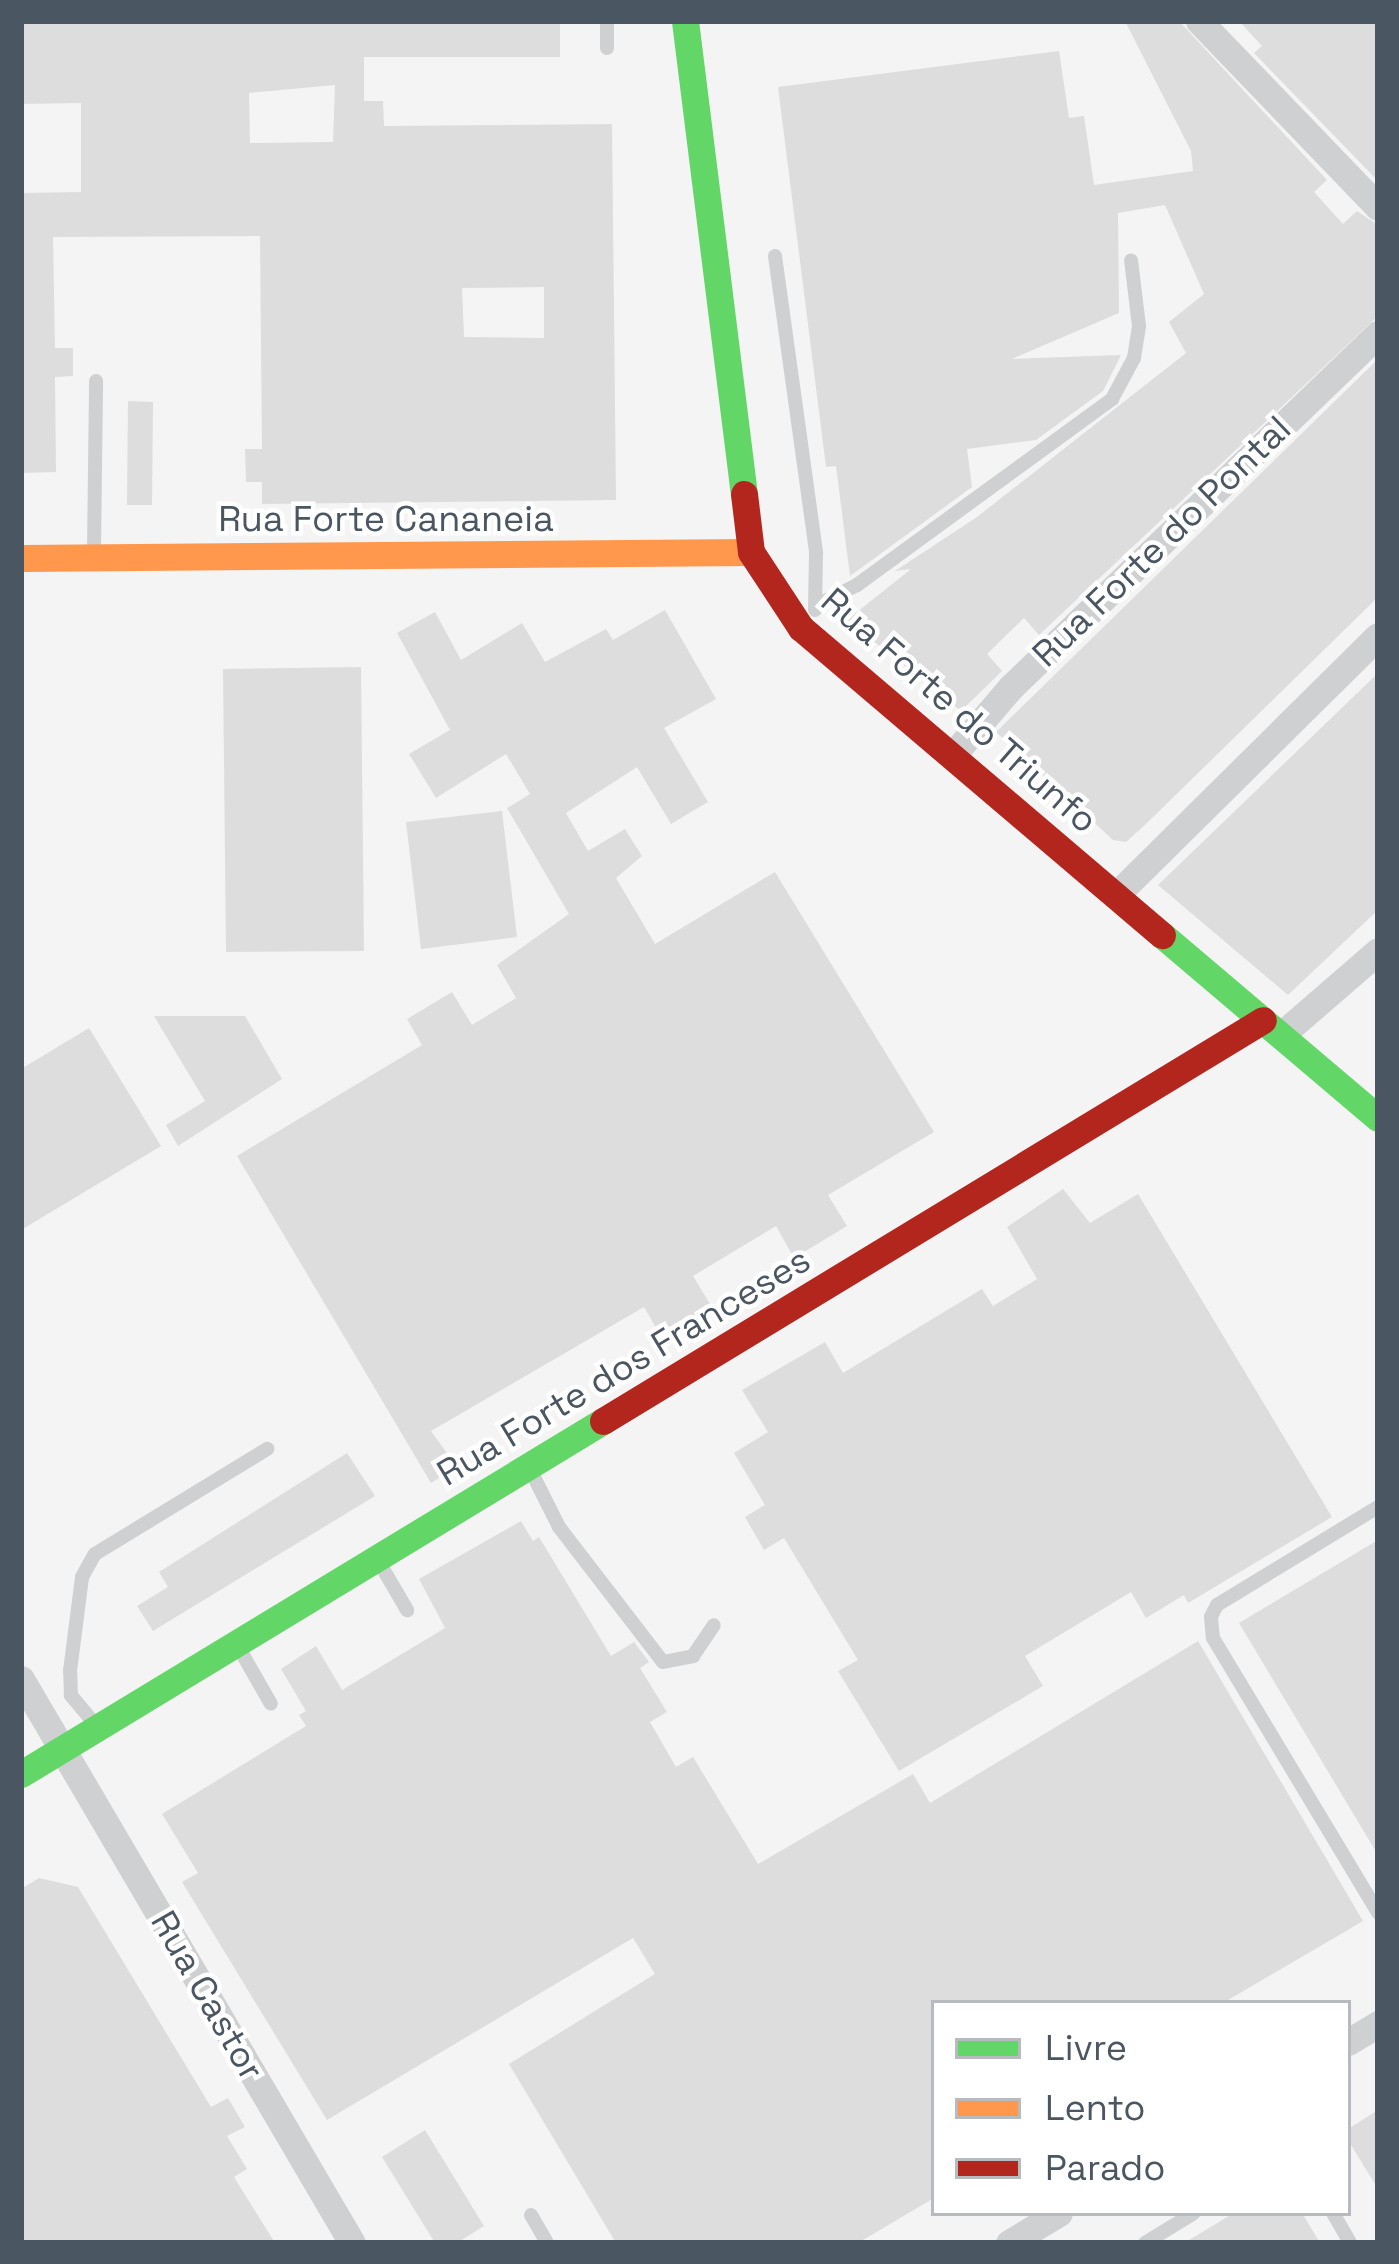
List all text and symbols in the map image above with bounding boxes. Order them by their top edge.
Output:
street label: Rua Forte do Pontal [1024,408,1300,676]
street label: Rua Forte Cananeia [218,498,554,542]
street label: Rua Forte do Triunfo [812,579,1106,843]
street label: Rua Forte dos Franceses [430,1238,818,1496]
street label: Rua Castor [141,1904,273,2088]
legend [931,2000,1351,2216]
text: Livre [1045,2025,1127,2071]
text: Lento [1045,2085,1146,2131]
text: Parado [1045,2145,1166,2191]

